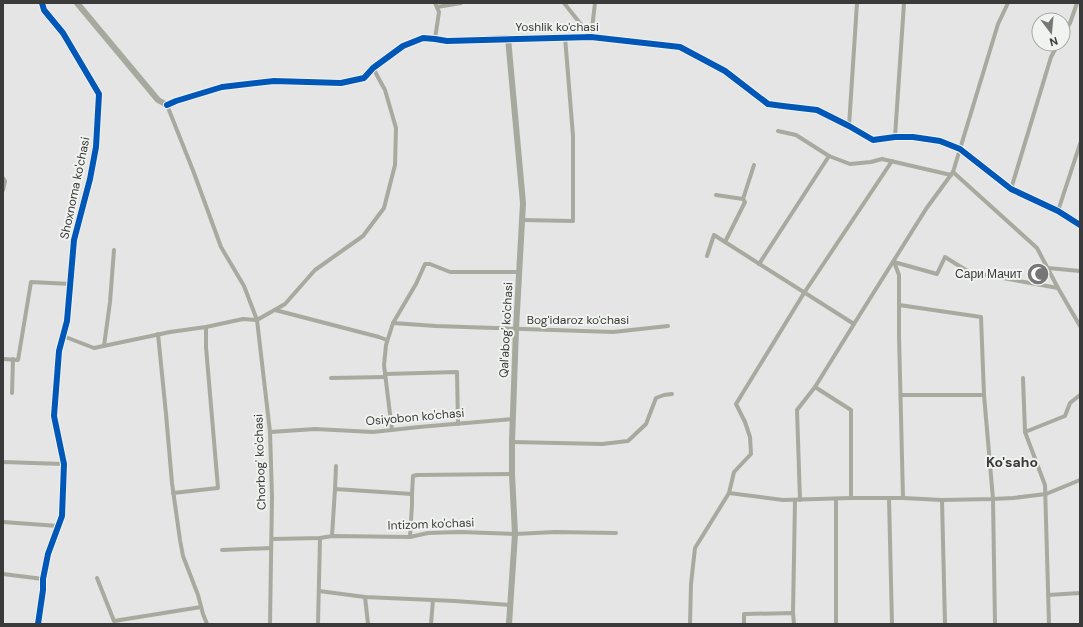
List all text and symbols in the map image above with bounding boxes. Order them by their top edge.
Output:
north arrow [1031,12,1071,52]
street label: Yoshlik ko'chasi [515,19,599,35]
text: N [1048,34,1060,49]
street label: Shoxnoma ko'chasi [56,135,94,240]
mosque icon: Сари Мачит [1025,261,1051,287]
place label: Сари Мачит [955,266,1022,282]
street label: Qal'abog' ko'chasi [496,282,517,378]
street label: Bog'idaroz ko'chasi [527,312,629,328]
street label: Osiyobon ko'chasi [365,405,465,429]
street label: Сhorbog' ko'chasi [250,414,270,510]
district label: Ko'saho [986,453,1038,471]
street label: Intizom ko'chasi [387,514,475,534]

